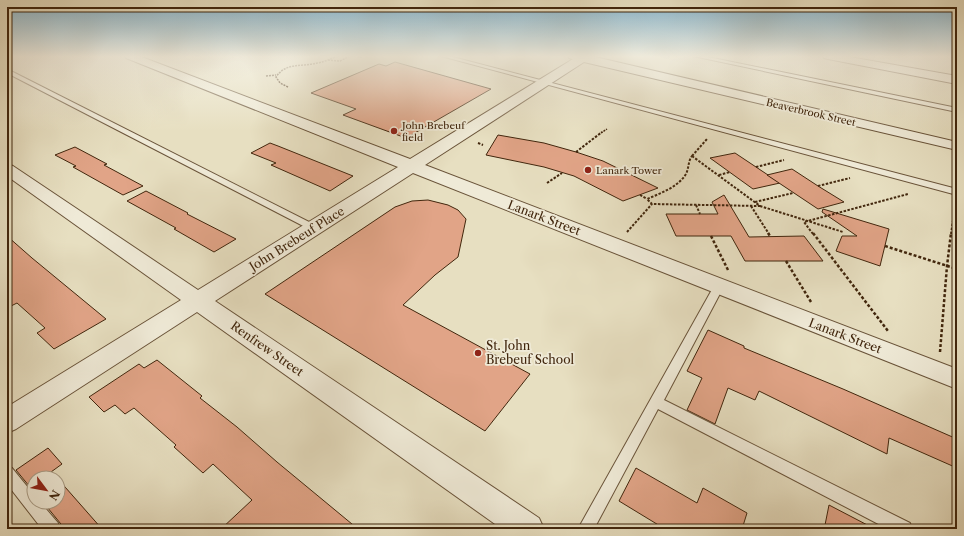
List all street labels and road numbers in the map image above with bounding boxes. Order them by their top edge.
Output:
street label: Beaverbrook Street [765,96,857,129]
street label: Lanark Street [506,197,584,239]
street label: John Brebeuf Place [245,203,347,275]
street label: Lanark Street [807,315,885,357]
street label: Renfrew Street [228,318,307,380]

